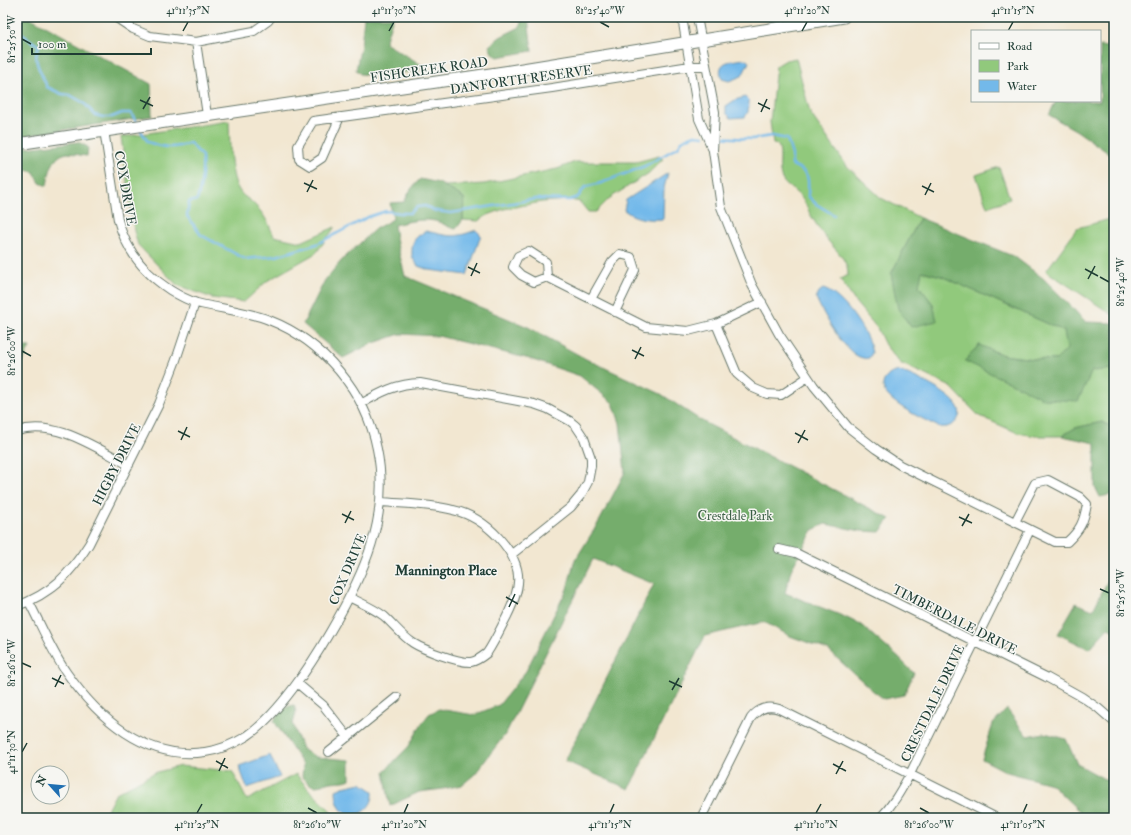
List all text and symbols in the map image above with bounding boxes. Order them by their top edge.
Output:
text: 41°11'35"N [166,5,210,17]
text: 41°11'30"N [372,5,416,17]
text: 81°25'40"W [576,5,625,17]
text: 41°11'20"N [784,5,830,17]
text: 41°11'15"N [991,5,1035,17]
text: 81°25'50"W [6,14,18,63]
scale bar [32,30,151,56]
legend [971,30,1101,102]
text: 100 m [38,37,67,52]
text: Road [1007,39,1032,54]
street label: FISHCREEK ROAD [369,54,489,86]
text: Park [1007,59,1029,74]
street label: DANFORTH RESERVE [449,62,593,98]
text: Water [1006,79,1037,94]
street label: COX DRIVE [111,149,139,227]
text: 81°25'40"W [1115,257,1127,306]
text: 81°26'00"W [6,326,18,376]
street label: HIGBY DRIVE [89,421,145,508]
park label: Crestdale Park [697,508,773,524]
street label: COX DRIVE [326,531,370,608]
district label: Mannington Place [394,562,497,580]
text: 81°25'50"W [1115,568,1127,617]
street label: TIMBERDALE DRIVE [889,581,1020,658]
text: 81°26'10"W [6,638,18,687]
street label: CRESTDALE DRIVE [897,642,968,765]
text: 41°11'30"N [6,730,18,774]
north arrow [30,765,70,805]
text: N [33,772,50,789]
text: 41°11'25"N [175,819,220,831]
text: 81°26'10"W [293,819,342,831]
text: 41°11'20"N [381,819,427,831]
text: 41°11'15"N [588,819,632,831]
text: 41°11'10"N [794,819,838,831]
text: 81°26'00"W [904,819,954,831]
text: 41°11'05"N [1000,819,1046,831]

